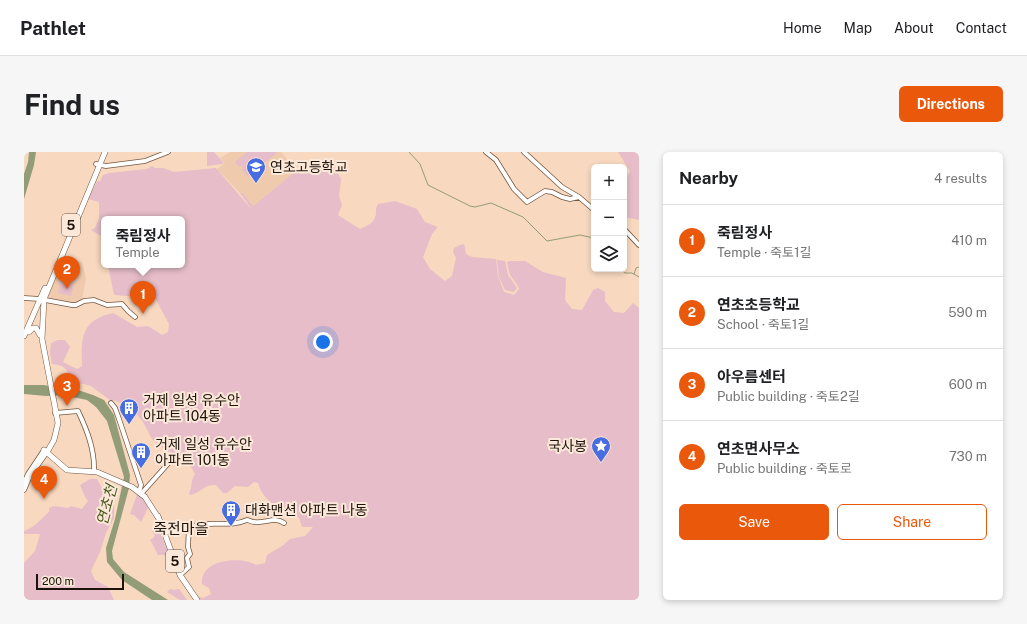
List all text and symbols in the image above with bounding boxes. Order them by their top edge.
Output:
text: Pathlet [20,17,86,39]
text: Home [783,20,822,36]
text: Map [844,20,872,36]
text: About [894,20,934,36]
text: Contact [956,20,1007,36]
button: Directions [899,86,1003,122]
text: Find us [24,88,120,121]
school or university icon: 연초고등학교 [245,156,267,184]
place label: 연초고등학교 [270,159,347,175]
map controls [591,164,627,272]
button: + [591,164,627,200]
text: Nearby [679,168,738,188]
text: 4 results [934,171,987,186]
button: − [591,200,627,236]
road number: 5 [62,214,80,236]
popup [101,216,185,268]
text: 죽림정사 [717,224,772,241]
text: 죽림정사 [115,227,171,244]
text: 1 [689,233,695,248]
text: 410 m [951,233,987,248]
button: layers [591,236,627,272]
text: Temple [115,245,160,260]
text: Temple · 죽토1길 [717,245,811,260]
pin: 2 [54,256,80,289]
pin: 1 [130,281,156,314]
text: 연초초등학교 [717,296,800,313]
text: 2 [688,305,696,320]
text: 590 m [948,305,987,320]
text: School · 죽토1길 [717,317,809,332]
your location [313,332,333,352]
text: 아우름센터 [717,368,786,385]
pin: 3 [54,373,80,406]
text: 3 [688,377,696,392]
text: 600 m [949,377,987,392]
text: Public building · 죽토2길 [717,389,860,404]
place label: 거제 일성 유수안 아파트 104동 [143,392,240,424]
building icon: 거제 일성 유수안 아파트 104동 [118,397,140,425]
place icon: 국사봉 [590,435,612,463]
place label: 거제 일성 유수안 아파트 101동 [155,436,252,468]
place label: 국사봉 [548,438,587,454]
text: 연초면사무소 [717,440,800,457]
building icon: 거제 일성 유수안 아파트 101동 [130,441,152,469]
text: 4 [688,449,696,464]
text: 730 m [949,449,987,464]
text: Public building · 죽토로 [717,461,852,476]
pin: 4 [31,466,57,499]
water label: 연초천 [93,481,121,527]
building icon: 대화맨션 아파트 나동 [220,499,242,527]
place label: 대화맨션 아파트 나동 [245,502,368,518]
button: Save [679,504,829,540]
button: Share [837,504,987,540]
district label: 죽전마을 [153,520,209,537]
road number: 5 [166,550,184,572]
scale bar [36,572,124,591]
text: 200 m [42,575,74,587]

